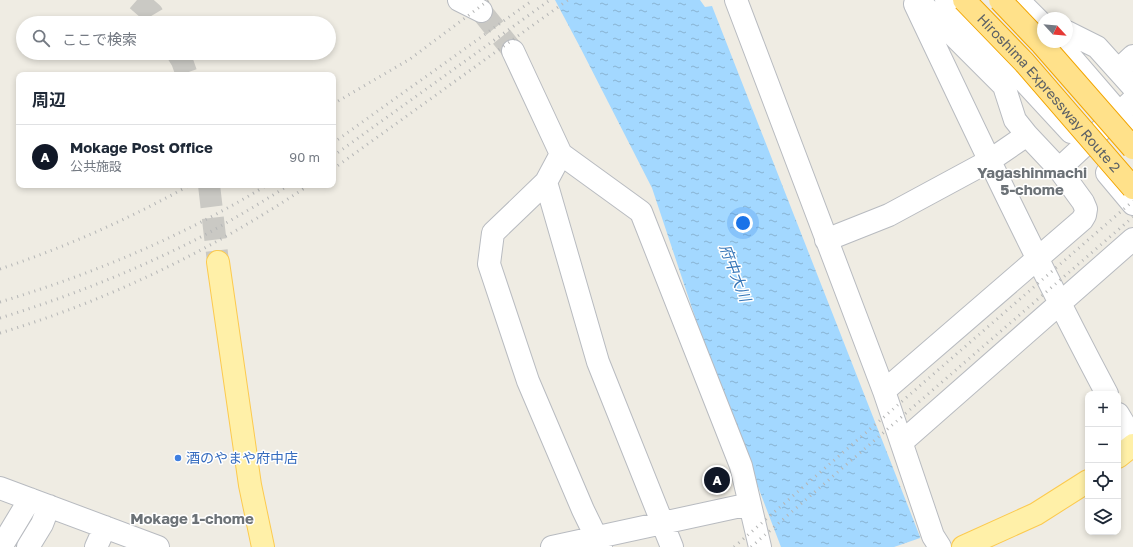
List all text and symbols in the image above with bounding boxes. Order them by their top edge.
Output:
street label: Hiroshima Expressway Route 2 [974,10,1124,175]
north arrow [1037,12,1073,48]
search box [16,16,336,60]
icon: search [30,27,52,49]
text: ここで検索 [62,30,137,48]
text: 周辺 [32,89,66,110]
text: Mokage Post Office [70,138,213,156]
text: A [40,149,50,165]
text: 90 m [289,149,320,165]
text: 公共施設 [70,158,122,174]
district label: Yagashinmachi 5-chome [977,163,1087,198]
your location [733,213,753,233]
water label: 府中大川 [717,241,756,306]
map controls [1085,391,1121,535]
button: + [1085,391,1121,427]
button: − [1085,427,1121,463]
place label: 酒のやまや府中店 [186,449,298,466]
marker: 酒のやまや府中店 [173,453,183,463]
button: locate [1085,463,1121,499]
pin: A [704,465,730,495]
button: layers [1085,499,1121,535]
district label: Mokage 1-chome [130,509,254,527]

